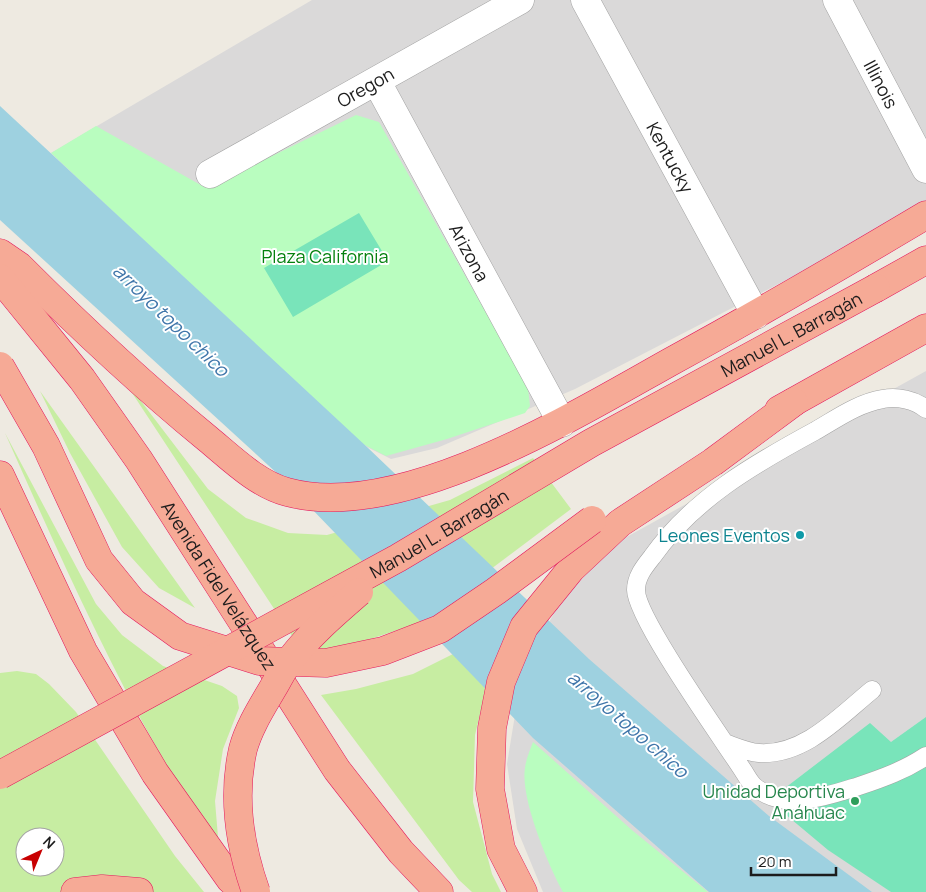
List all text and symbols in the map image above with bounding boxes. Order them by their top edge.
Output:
street label: Illinois [859,56,904,113]
street label: Oregon [332,61,398,112]
street label: Kentucky [641,118,700,197]
street label: Arizona [444,219,495,286]
park label: Plaza California [262,244,389,268]
water label: arroyo topo chico [107,258,236,383]
street label: Manuel L. Barragán [716,286,866,382]
street label: Manuel L. Barragán [365,483,513,583]
street label: Avenida Fidel Velázquez [156,496,282,675]
place label: Leones Eventos [659,523,790,547]
marker: Leones Eventos [794,529,806,541]
water label: arroyo topo chico [562,664,695,785]
place label: Unidad Deportiva Anáhuac [702,779,845,824]
marker: Unidad Deportiva Anáhuac [849,795,861,807]
north arrow [15,827,65,877]
text: N [39,832,60,853]
scale bar [751,844,836,876]
text: 20 m [758,851,791,872]

